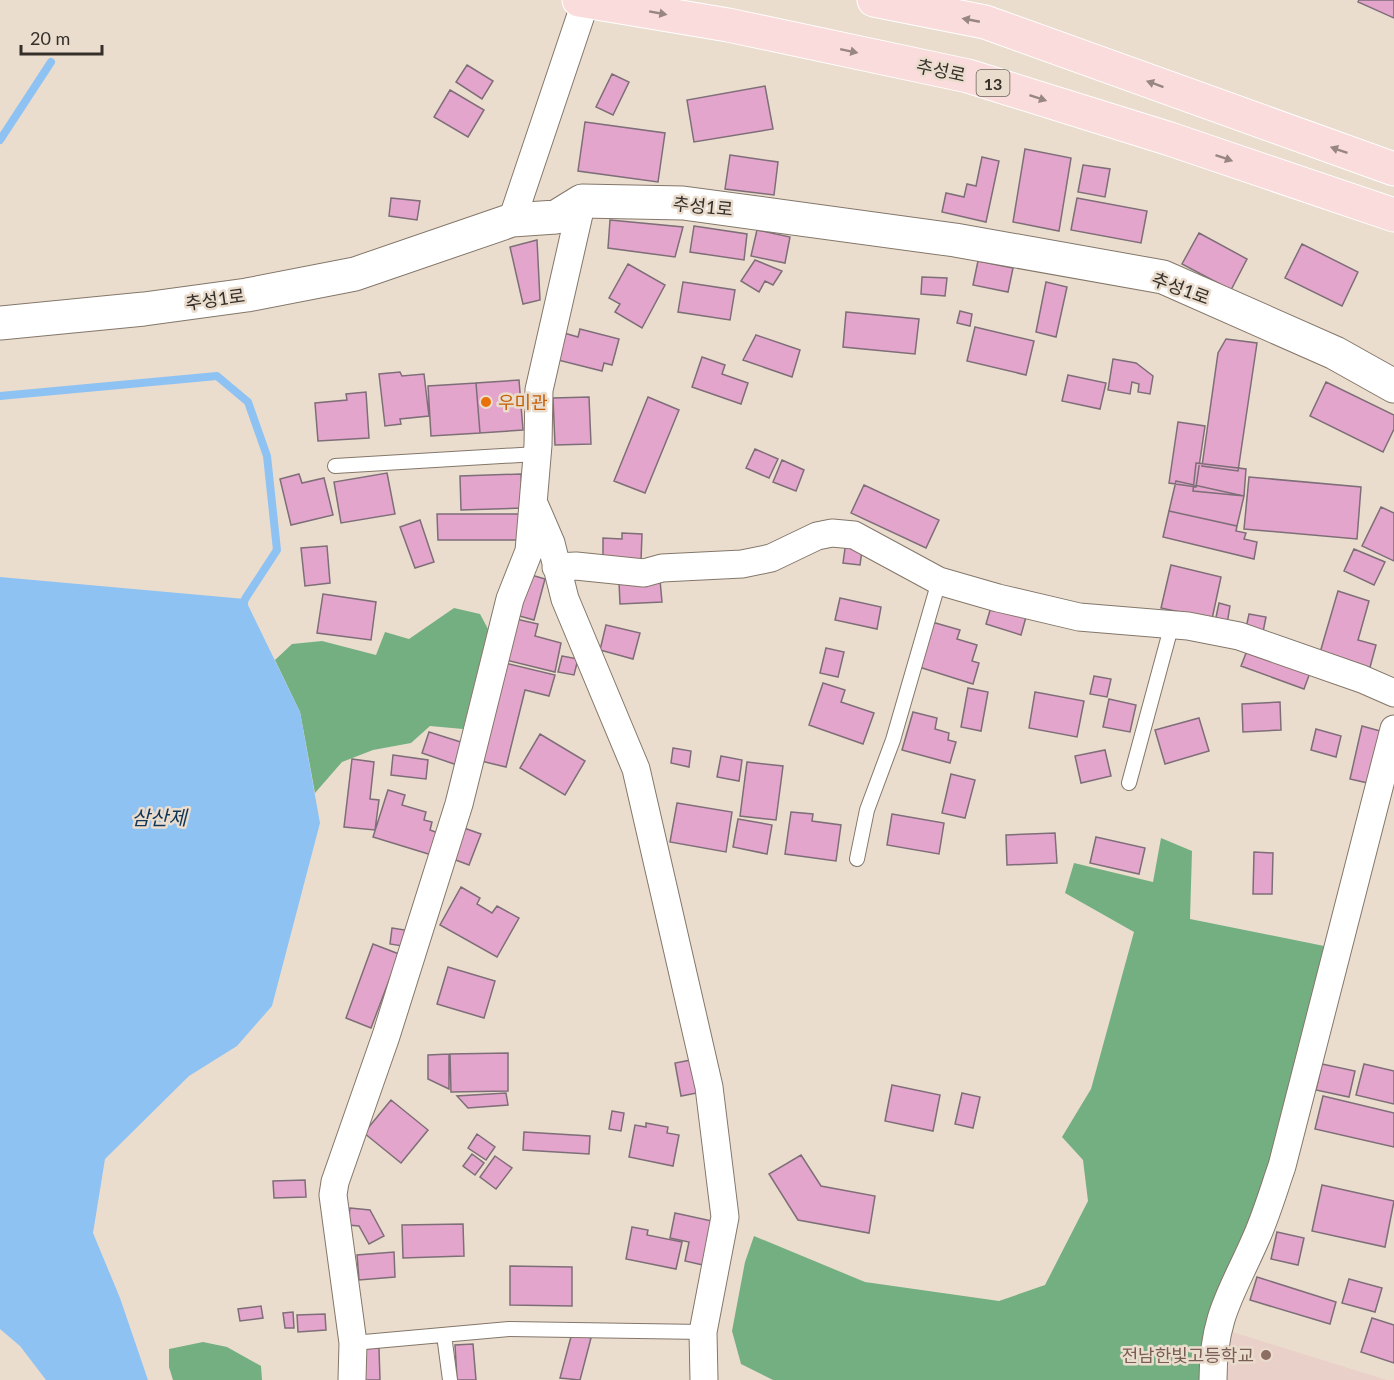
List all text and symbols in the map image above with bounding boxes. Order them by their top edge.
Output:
one-way arrow [648,9,667,18]
one-way arrow [962,15,981,24]
scale bar [21,18,102,56]
text: 20 m [30,27,70,49]
one-way arrow [840,46,858,56]
street label: 추성로 [914,54,968,86]
road number: 13 [976,70,1010,96]
one-way arrow [1146,79,1164,89]
one-way arrow [1029,93,1047,103]
one-way arrow [1330,144,1348,154]
one-way arrow [1215,153,1233,163]
street label: 추성1로 [672,192,734,220]
street label: 추성1로 [1149,267,1213,309]
street label: 추성1로 [184,284,246,314]
place label: 우미관 [498,391,548,413]
marker: 우미관 [479,395,493,409]
water label: 삼산제 [131,805,189,829]
place label: 전남한빛고등학교 [1122,1344,1254,1366]
marker: 전남한빛고등학교 [1259,1348,1273,1362]

